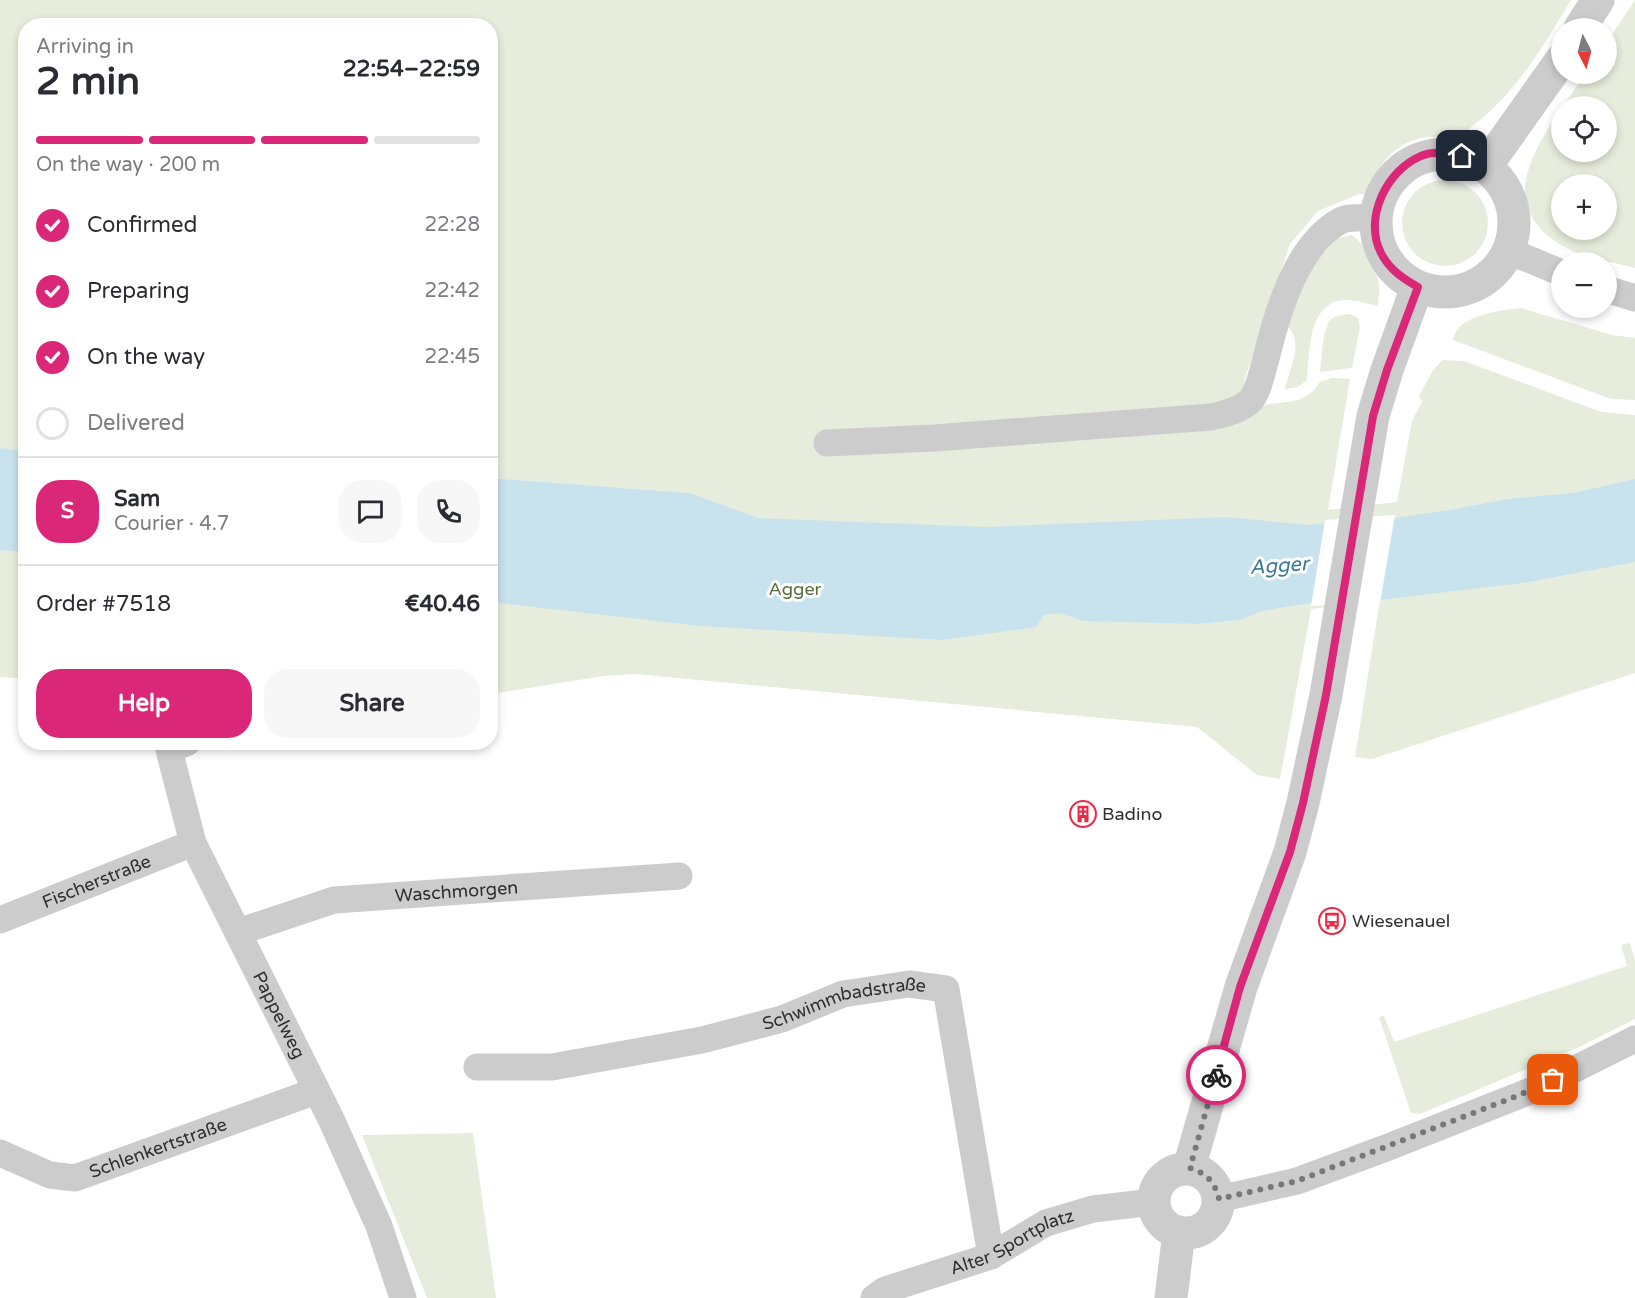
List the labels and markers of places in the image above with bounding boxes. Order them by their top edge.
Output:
pin [1436,130,1487,181]
building icon: Badino [1068,799,1098,829]
place label: Badino [1102,803,1162,825]
bus stop icon: Wiesenauel [1317,906,1347,936]
place label: Wiesenauel [1352,910,1450,932]
pin [1527,1054,1578,1105]

